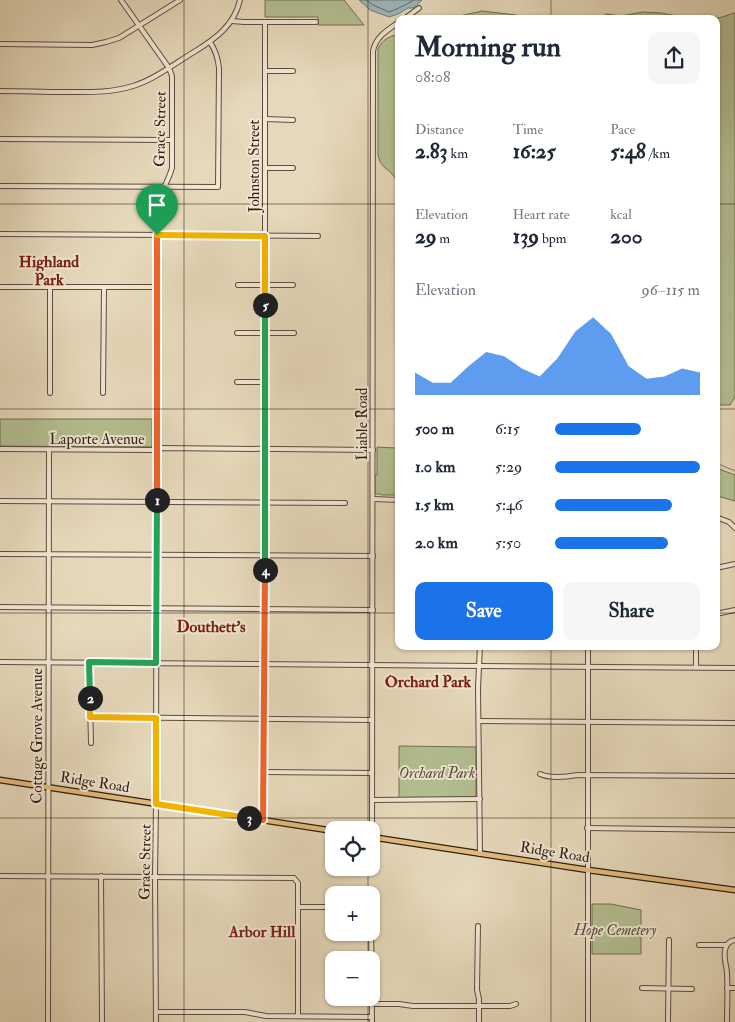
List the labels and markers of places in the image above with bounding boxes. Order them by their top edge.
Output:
pin [136,184,178,235]
pin: 5 [252,292,278,318]
pin: 1 [144,488,170,512]
pin: 4 [252,558,278,582]
pin: 2 [78,686,102,710]
pin: 3 [236,806,262,830]

